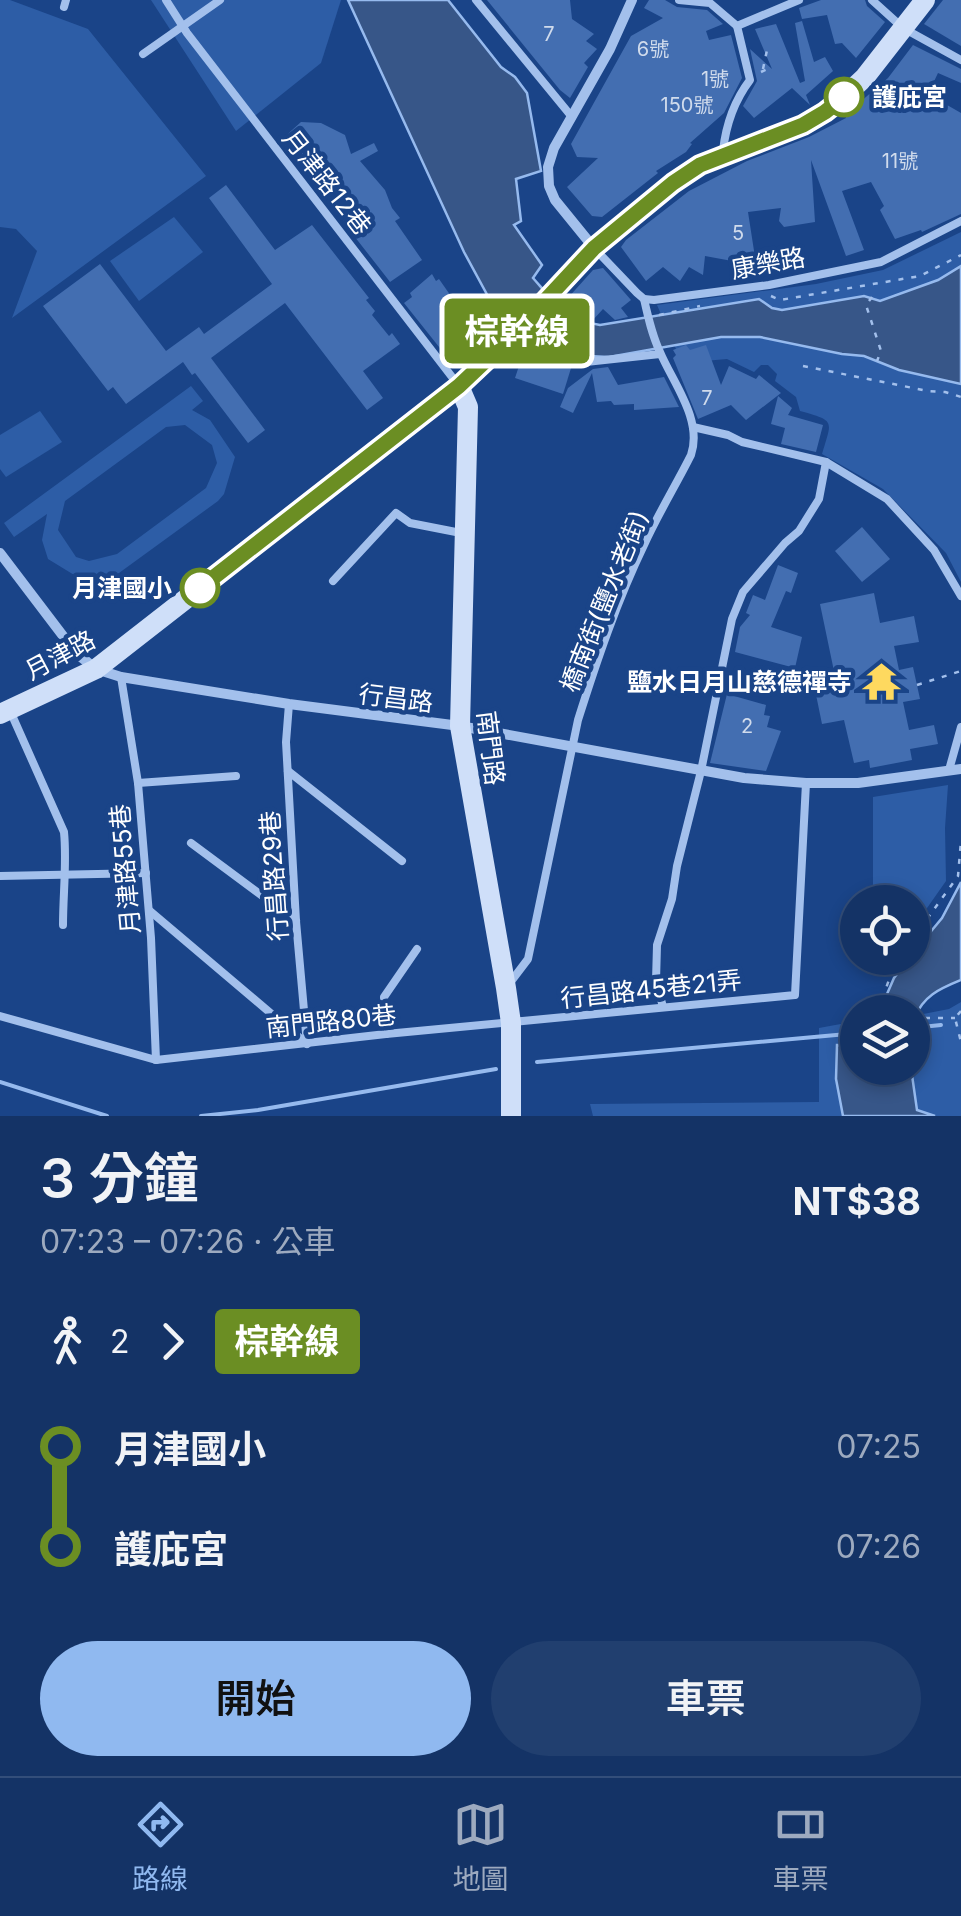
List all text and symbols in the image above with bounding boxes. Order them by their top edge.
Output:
house number: 7 [543,22,555,46]
house number: 6號 [637,37,669,61]
house number: 1號 [701,67,729,91]
marker: 護庇宮 [825,78,863,116]
place label: 護庇宮 [872,82,947,112]
house number: 150號 [661,93,713,117]
street label: 月津路12巷 [277,123,377,241]
house number: 11號 [882,149,918,173]
house number: 5 [732,221,744,245]
street label: 康樂路 [728,242,808,284]
line badge: 棕幹線 [460,298,574,364]
text: 棕幹線 [464,310,570,352]
house number: 7 [701,386,713,410]
street label: 橋南街(鹽水老街) [554,506,654,696]
marker: 月津國小 [181,569,219,607]
place label: 月津國小 [72,573,172,603]
street label: 月津路 [20,624,100,686]
temple icon: 鹽水日月山慈德禪寺 [861,661,903,703]
place label: 鹽水日月山慈德禪寺 [627,667,852,697]
street label: 行昌路 [357,679,435,717]
street label: 南門路 [472,709,510,787]
house number: 2 [741,714,753,738]
street label: 月津路55巷 [104,803,146,935]
street label: 行昌路29巷 [254,810,294,942]
map controls [840,885,930,1085]
button: locate [840,885,930,975]
street label: 行昌路45巷21弄 [559,965,743,1013]
button: layers [840,995,930,1085]
street label: 南門路80巷 [264,999,398,1043]
text: 3 分鐘 [40,1145,199,1211]
text: NT$38 [793,1178,921,1224]
text: 07:23 – 07:26 · 公車 [40,1222,336,1261]
icon: walk [40,1314,95,1369]
icon: forward [145,1314,200,1369]
text: 棕幹線 [235,1320,340,1362]
text: 2 [110,1322,130,1361]
text: 月津國小 [114,1426,266,1472]
text: 07:25 [836,1427,921,1466]
text: 護庇宮 [114,1526,228,1572]
text: 07:26 [836,1527,921,1566]
button: 開始 [40,1641,471,1756]
button: 車票 [491,1641,921,1756]
tab: 路線 [132,1797,188,1897]
tab: 地圖 [452,1797,509,1897]
tab: 車票 [773,1797,829,1897]

